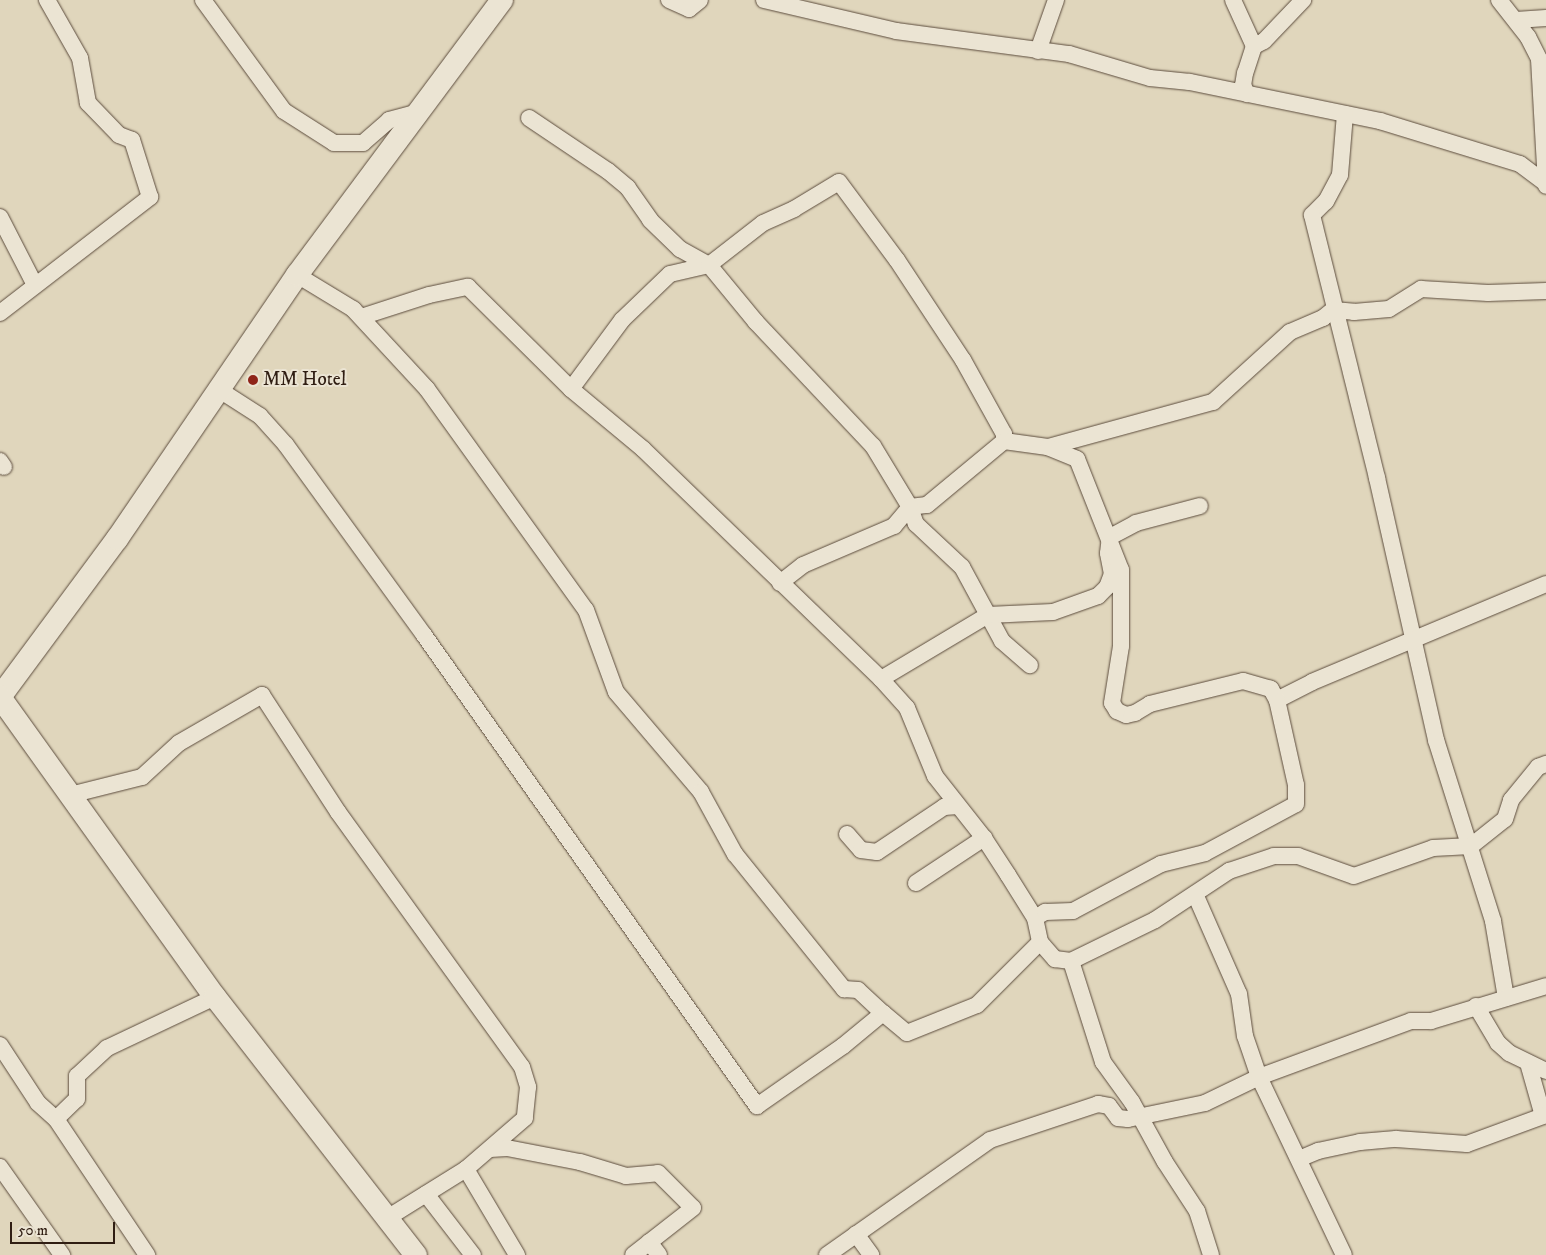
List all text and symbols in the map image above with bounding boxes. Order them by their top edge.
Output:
place label: MM Hotel [263,369,346,391]
marker: MM Hotel [247,374,259,386]
scale bar [12,1212,118,1244]
text: 50 m [18,1221,48,1240]

